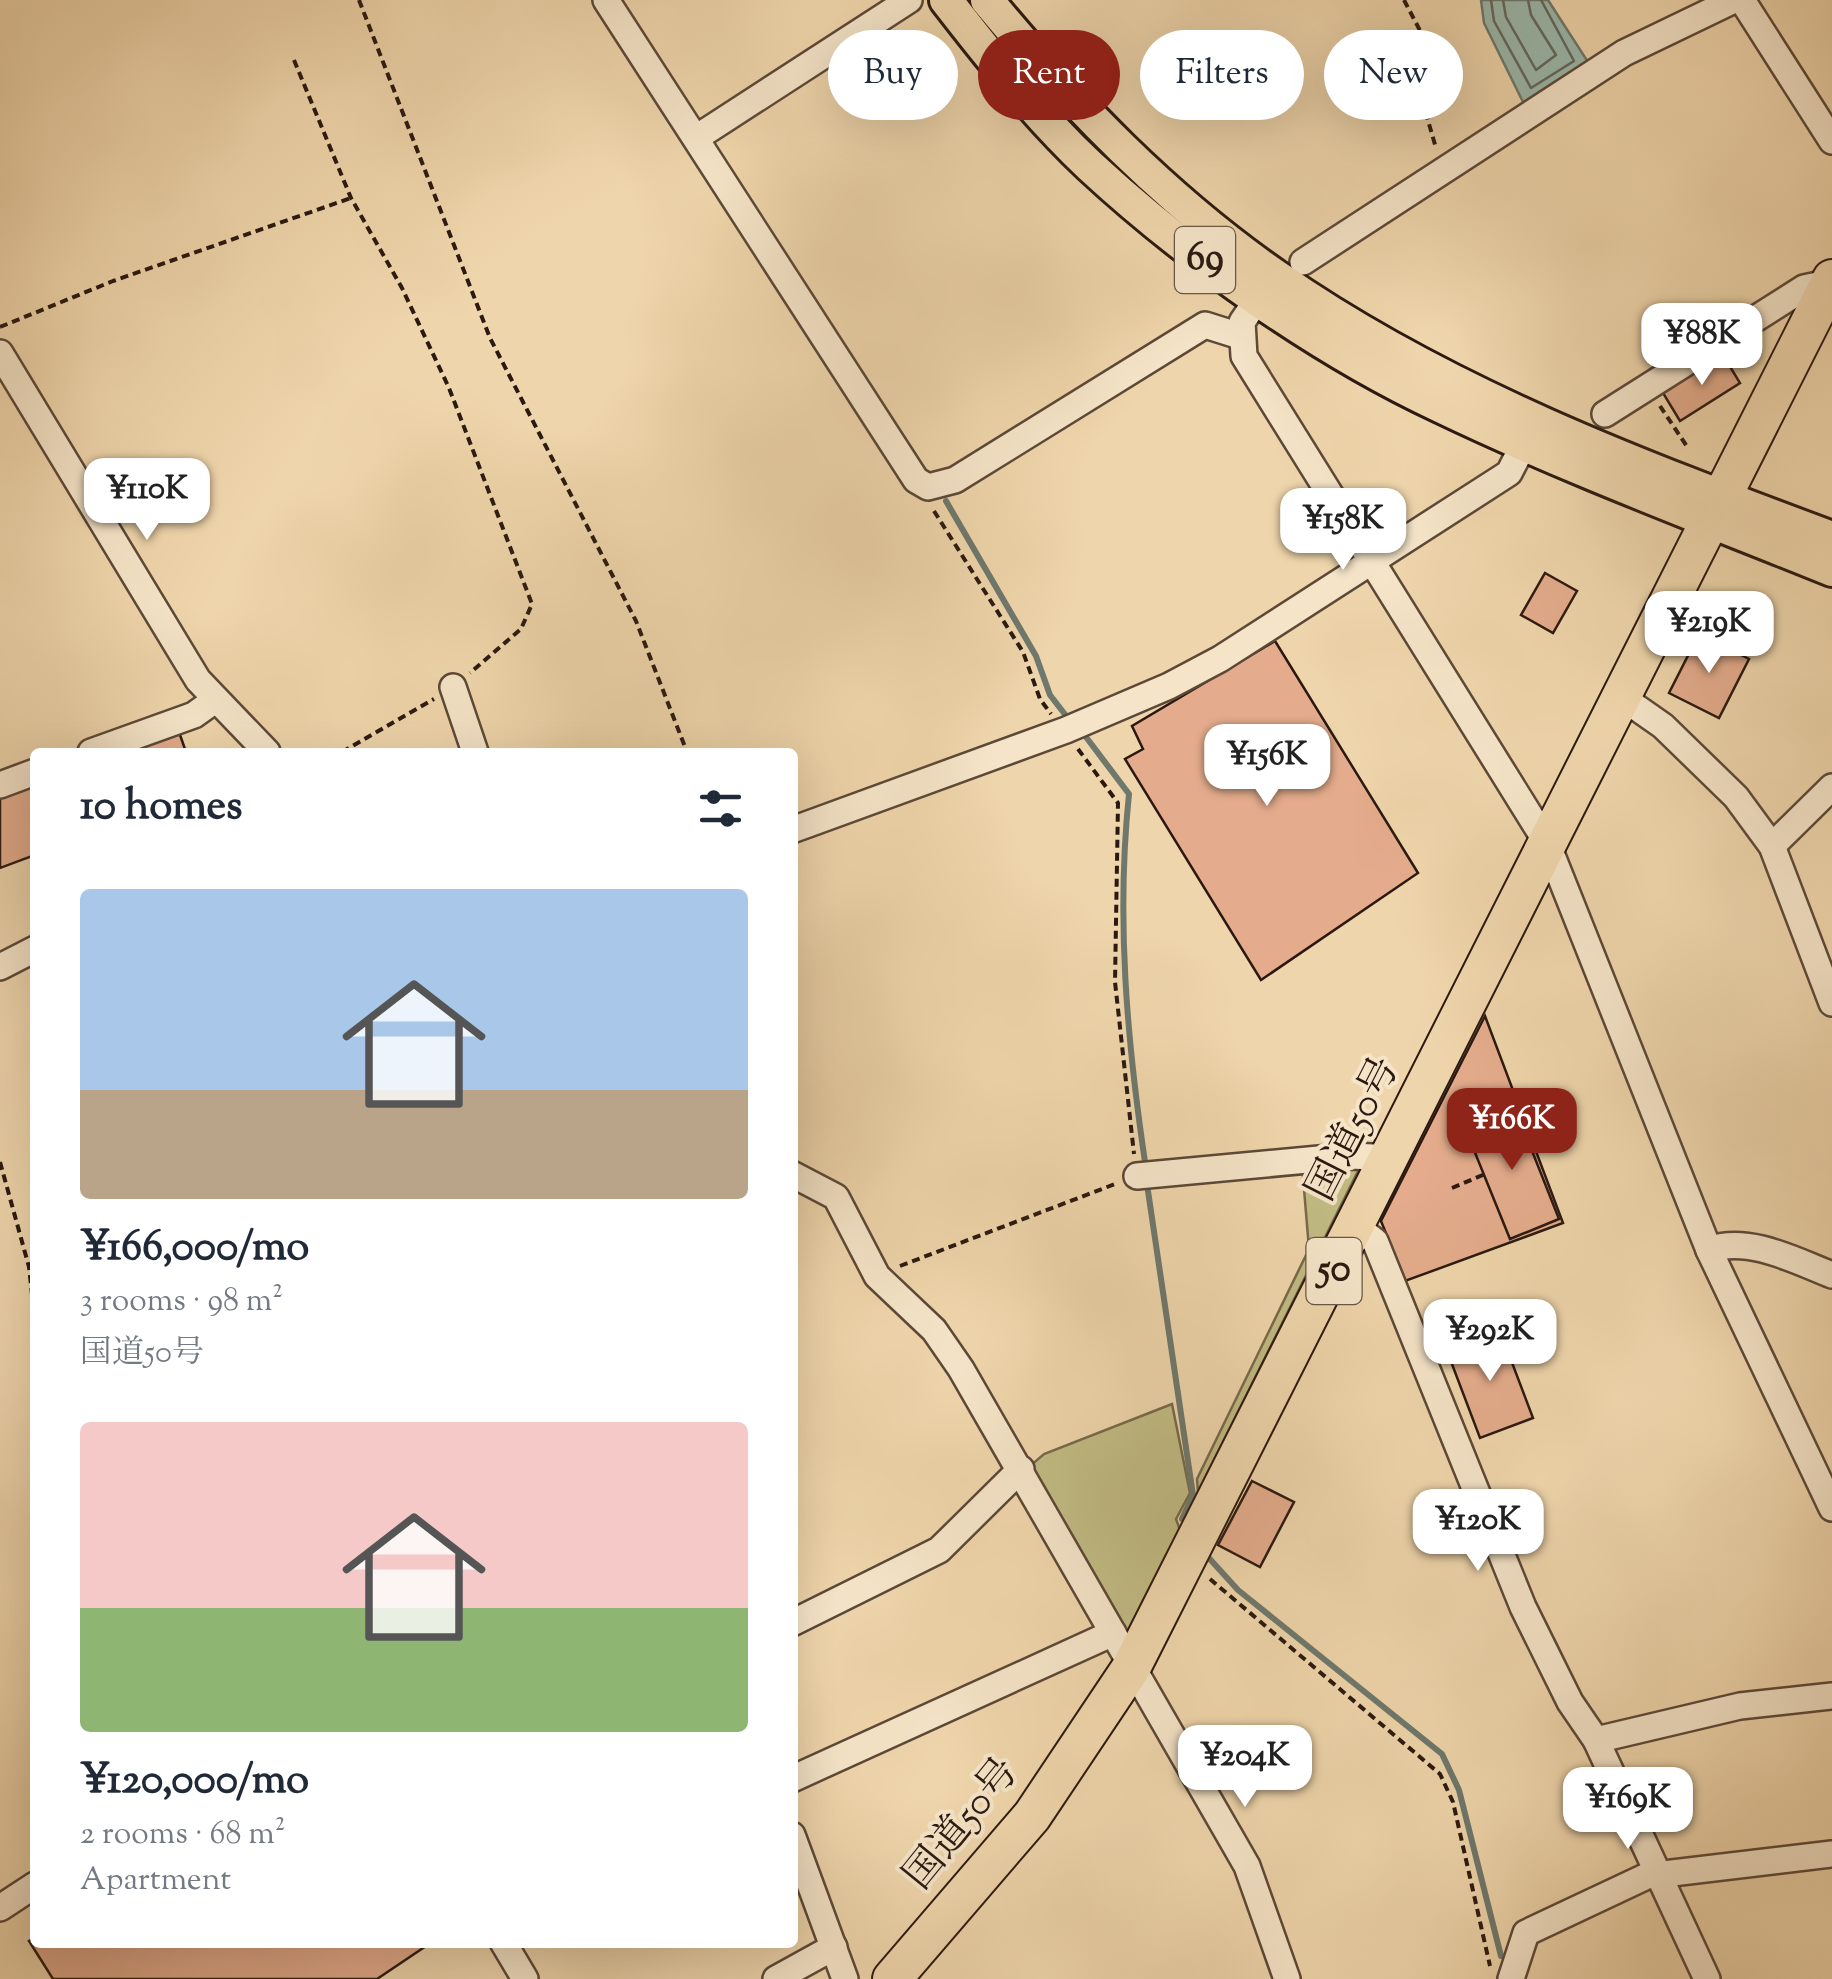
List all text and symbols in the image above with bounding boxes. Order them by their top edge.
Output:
chip: Buy [828,30,958,120]
chip: Rent [978,30,1120,120]
chip: Filters [1140,30,1304,120]
chip: New [1324,30,1463,120]
road number: 69 [1175,227,1235,293]
pin: ¥88K [1643,303,1761,388]
text: ¥88K [1663,312,1741,358]
pin: ¥110K [77,458,217,543]
text: ¥110K [106,467,188,513]
pin: ¥158K [1273,488,1413,573]
text: ¥158K [1302,497,1384,543]
pin: ¥219K [1639,591,1779,676]
text: ¥219K [1667,600,1751,646]
pin: ¥156K [1197,724,1337,809]
text: ¥156K [1226,733,1308,779]
text: 10 homes [80,778,243,838]
icon: filters [693,781,748,836]
icon: home [324,954,504,1134]
street label: 国道50号 [1294,1048,1416,1212]
pin: ¥166K [1442,1088,1582,1173]
text: ¥166K [1469,1097,1555,1143]
text: ¥166,000/mo [80,1219,309,1279]
road number: 50 [1306,1238,1362,1304]
text: 3 rooms · 98 m² [80,1279,283,1325]
pin: ¥292K [1420,1299,1560,1384]
text: ¥292K [1446,1308,1534,1354]
text: 国道50号 [80,1331,204,1377]
icon: home [324,1487,504,1667]
pin: ¥120K [1408,1489,1548,1574]
text: ¥120K [1435,1498,1521,1544]
pin: ¥204K [1175,1725,1315,1810]
text: ¥204K [1200,1734,1290,1780]
street label: 国道50号 [892,1747,1034,1903]
text: ¥120,000/mo [80,1752,309,1812]
pin: ¥169K [1558,1767,1698,1852]
text: ¥169K [1585,1776,1671,1822]
text: 2 rooms · 68 m² [80,1812,286,1858]
text: Apartment [80,1858,231,1904]

